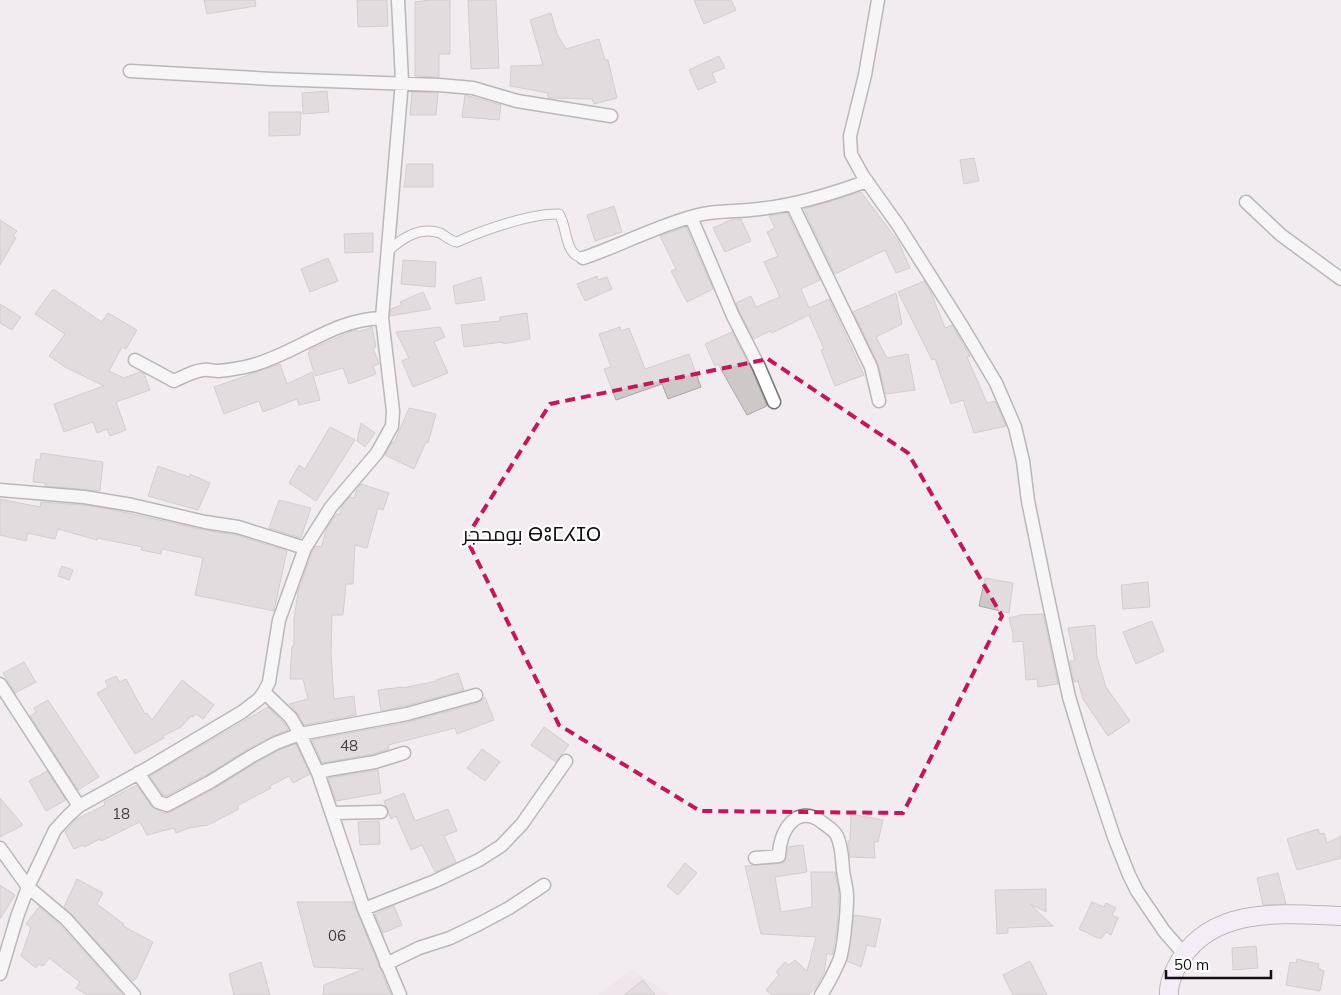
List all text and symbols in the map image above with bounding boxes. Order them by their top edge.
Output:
district label: بومحجر ⴱⵓⵎⵃⵊⵔ [462,521,601,546]
house number: 48 [340,736,358,755]
house number: 18 [112,804,130,823]
house number: 06 [328,926,346,945]
scale bar [1166,948,1271,980]
text: 50 m [1174,955,1209,974]

